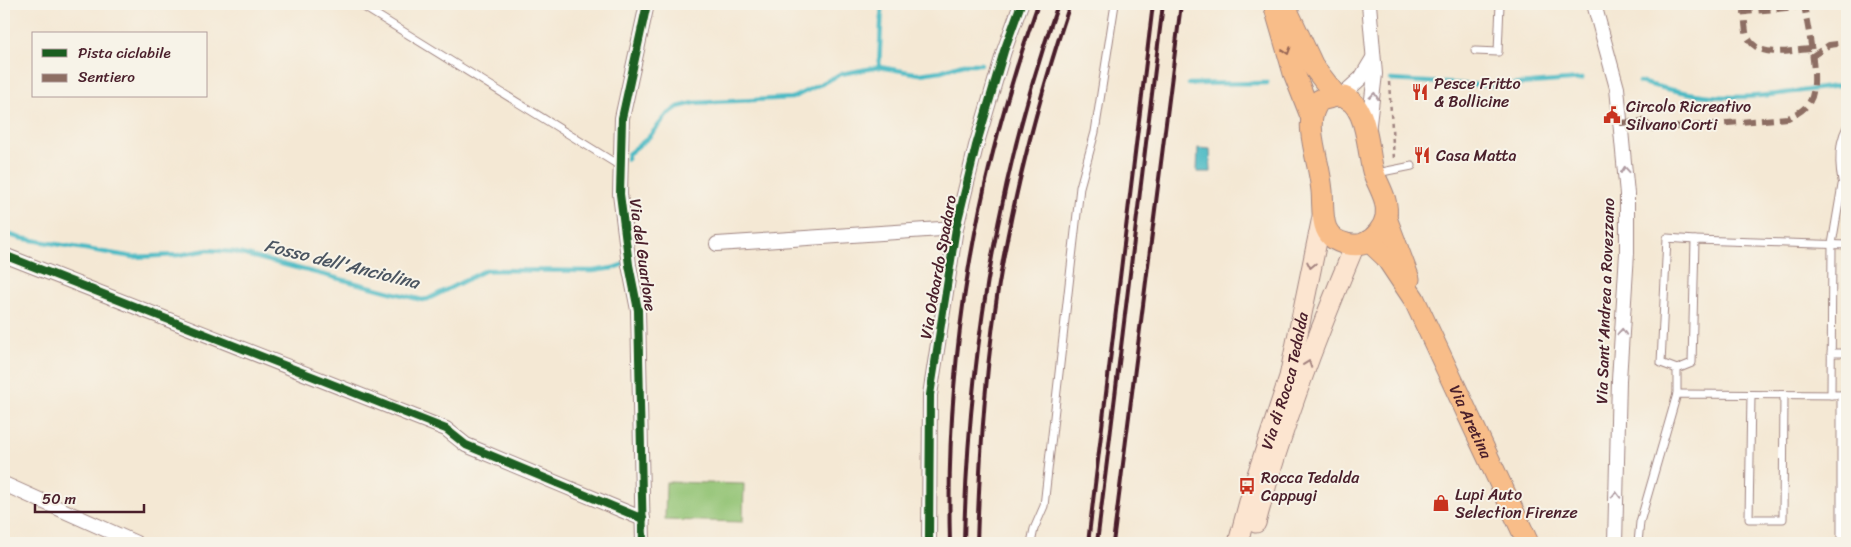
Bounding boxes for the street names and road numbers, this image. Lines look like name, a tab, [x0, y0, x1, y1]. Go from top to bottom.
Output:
street label: Via Odoardo Spadaro	[911, 193, 965, 341]
street label: Via del Guarlone	[621, 197, 665, 313]
street label: Via Sant'Andrea a Rovezzano	[1587, 198, 1623, 404]
street label: Via di Rocca Tedalda	[1252, 308, 1317, 453]
street label: Via Aretina	[1441, 379, 1502, 464]

